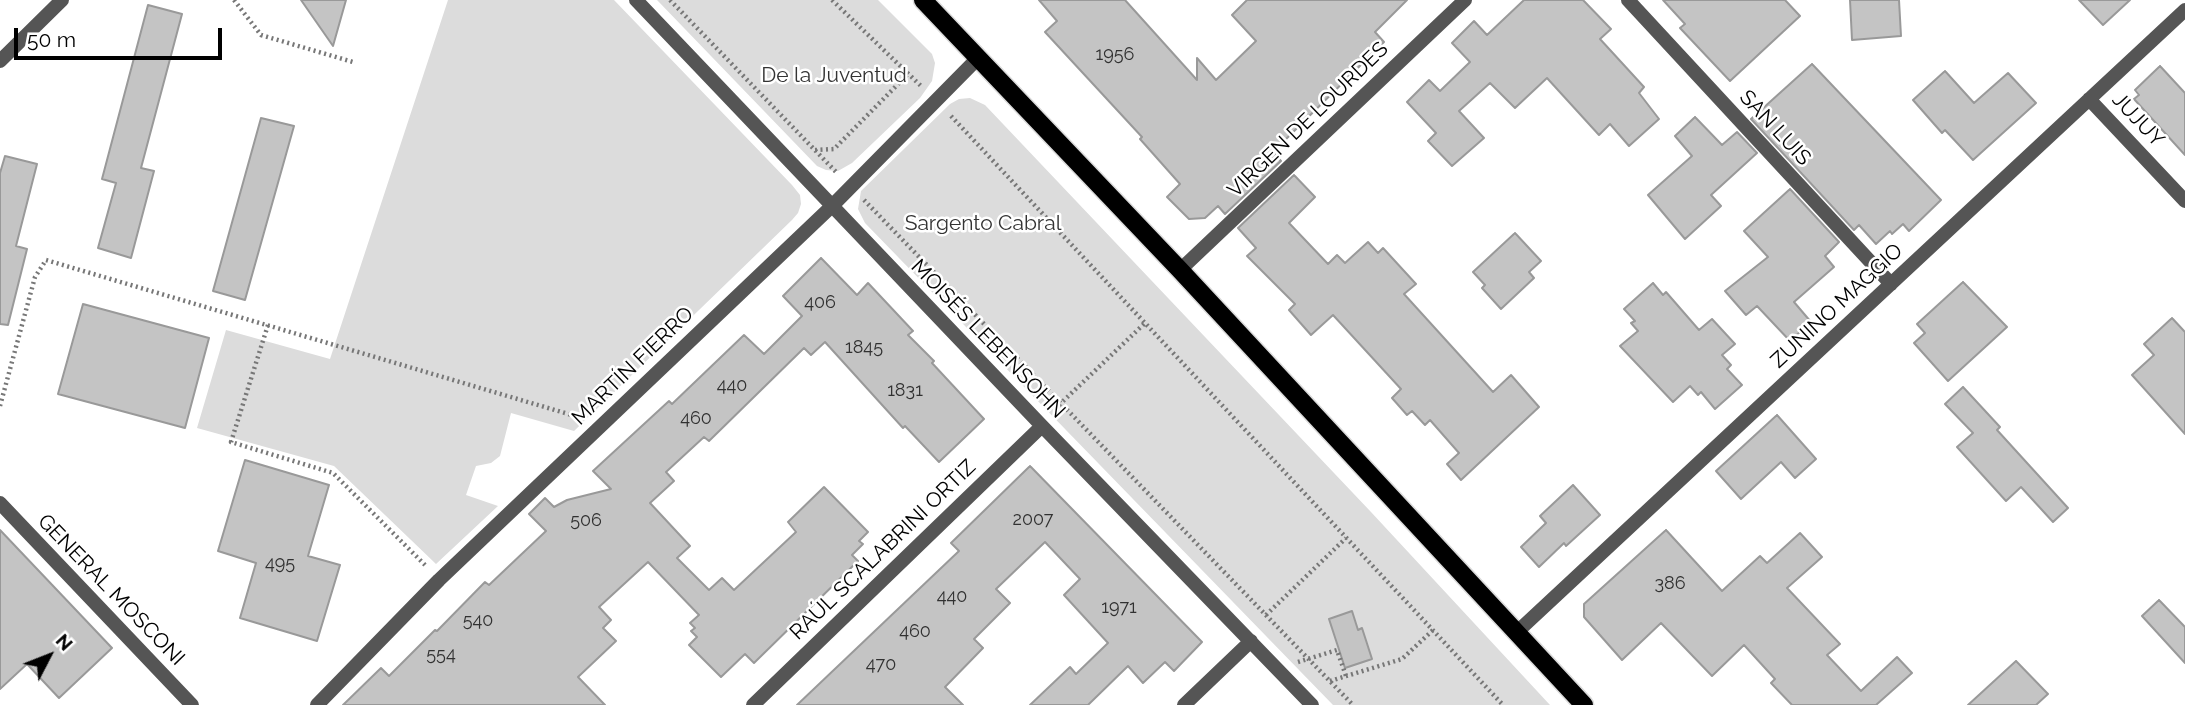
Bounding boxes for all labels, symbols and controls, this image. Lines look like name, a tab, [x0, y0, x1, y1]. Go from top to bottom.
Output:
scale bar	[18, 14, 226, 58]
text: 50 m	[27, 27, 76, 52]
street label: VIRGEN DE LOURDES	[1223, 37, 1393, 203]
house number: 1956	[1096, 44, 1134, 66]
park label: De la Juventud	[761, 63, 907, 89]
street label: SAN LUIS	[1734, 85, 1816, 171]
street label: JUJUY	[2107, 88, 2169, 152]
park label: Sargento Cabral	[905, 211, 1061, 237]
street label: ZUNINO MAGGIO	[1766, 238, 1908, 374]
street label: MOISÉS LEBENSOHN	[906, 254, 1070, 424]
house number: 406	[804, 292, 836, 314]
street label: MARTÍN FIERRO	[567, 302, 699, 430]
house number: 1845	[845, 337, 883, 359]
house number: 440	[717, 375, 747, 397]
house number: 1831	[887, 380, 923, 402]
house number: 460	[680, 408, 712, 430]
street label: RAÚL SCALABRINI ORTIZ	[785, 455, 981, 645]
street label: GENERAL MOSCONI	[32, 509, 190, 671]
house number: 2007	[1013, 509, 1053, 531]
house number: 506	[570, 510, 602, 532]
house number: 495	[265, 553, 295, 575]
house number: 386	[1654, 573, 1686, 595]
house number: 440	[937, 586, 967, 608]
house number: 1971	[1101, 597, 1137, 619]
house number: 540	[463, 610, 493, 632]
north arrow	[14, 621, 84, 691]
house number: 460	[899, 621, 931, 643]
house number: 554	[426, 644, 456, 666]
house number: 470	[866, 654, 896, 676]

